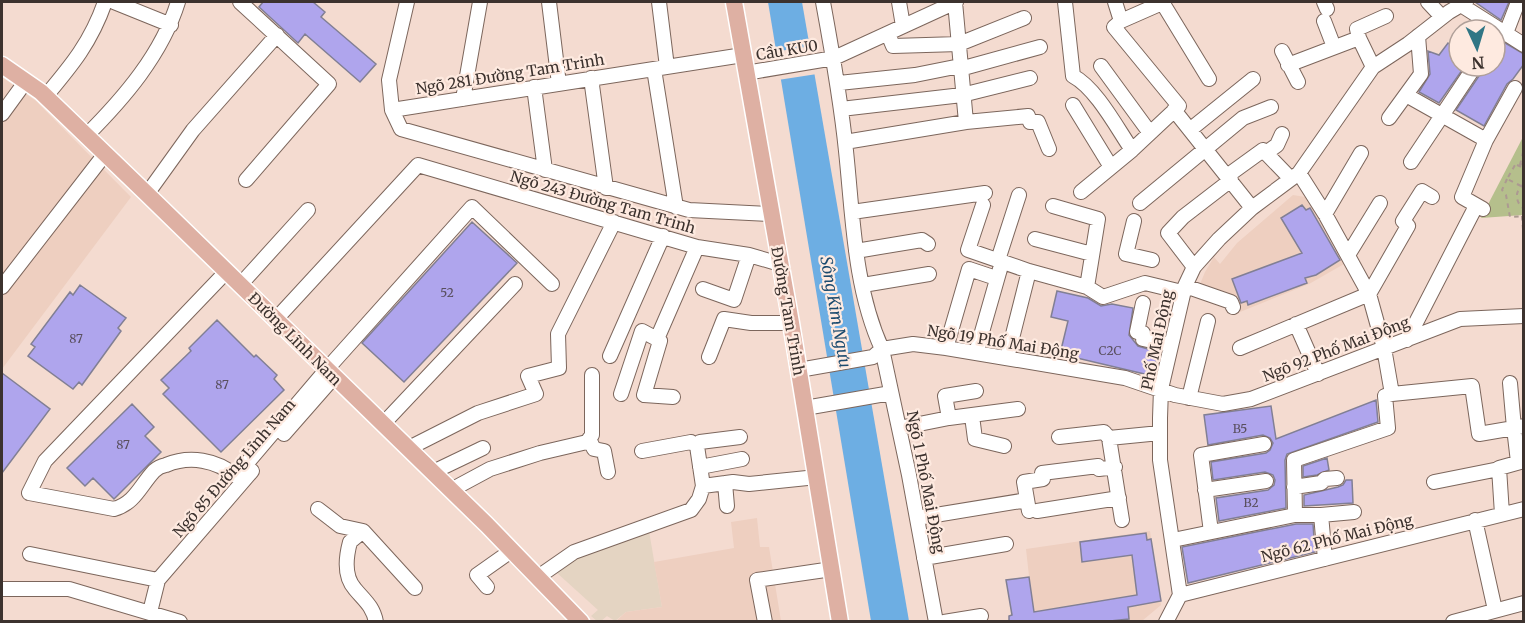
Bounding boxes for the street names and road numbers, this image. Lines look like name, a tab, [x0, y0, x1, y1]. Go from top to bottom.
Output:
street label: Cầu KU0	[755, 35, 819, 64]
street label: Ngõ 281 Đường Tam Trinh	[414, 50, 606, 98]
street label: Ngõ 243 Đường Tam Trinh	[508, 166, 698, 238]
street label: Đường Tam Trinh	[767, 245, 809, 377]
street label: Đường Lĩnh Nam	[244, 288, 346, 390]
street label: Phố Mai Động	[1136, 288, 1177, 392]
street label: Ngõ 92 Phố Mai Động	[1260, 311, 1412, 386]
street label: Ngõ 19 Phố Mai Động	[926, 320, 1080, 363]
street label: Ngõ 85 Đường Lĩnh Nam	[169, 395, 299, 541]
street label: Ngõ 1 Phố Mai Động	[903, 409, 950, 555]
street label: Ngõ 62 Phố Mai Động	[1259, 509, 1415, 566]

